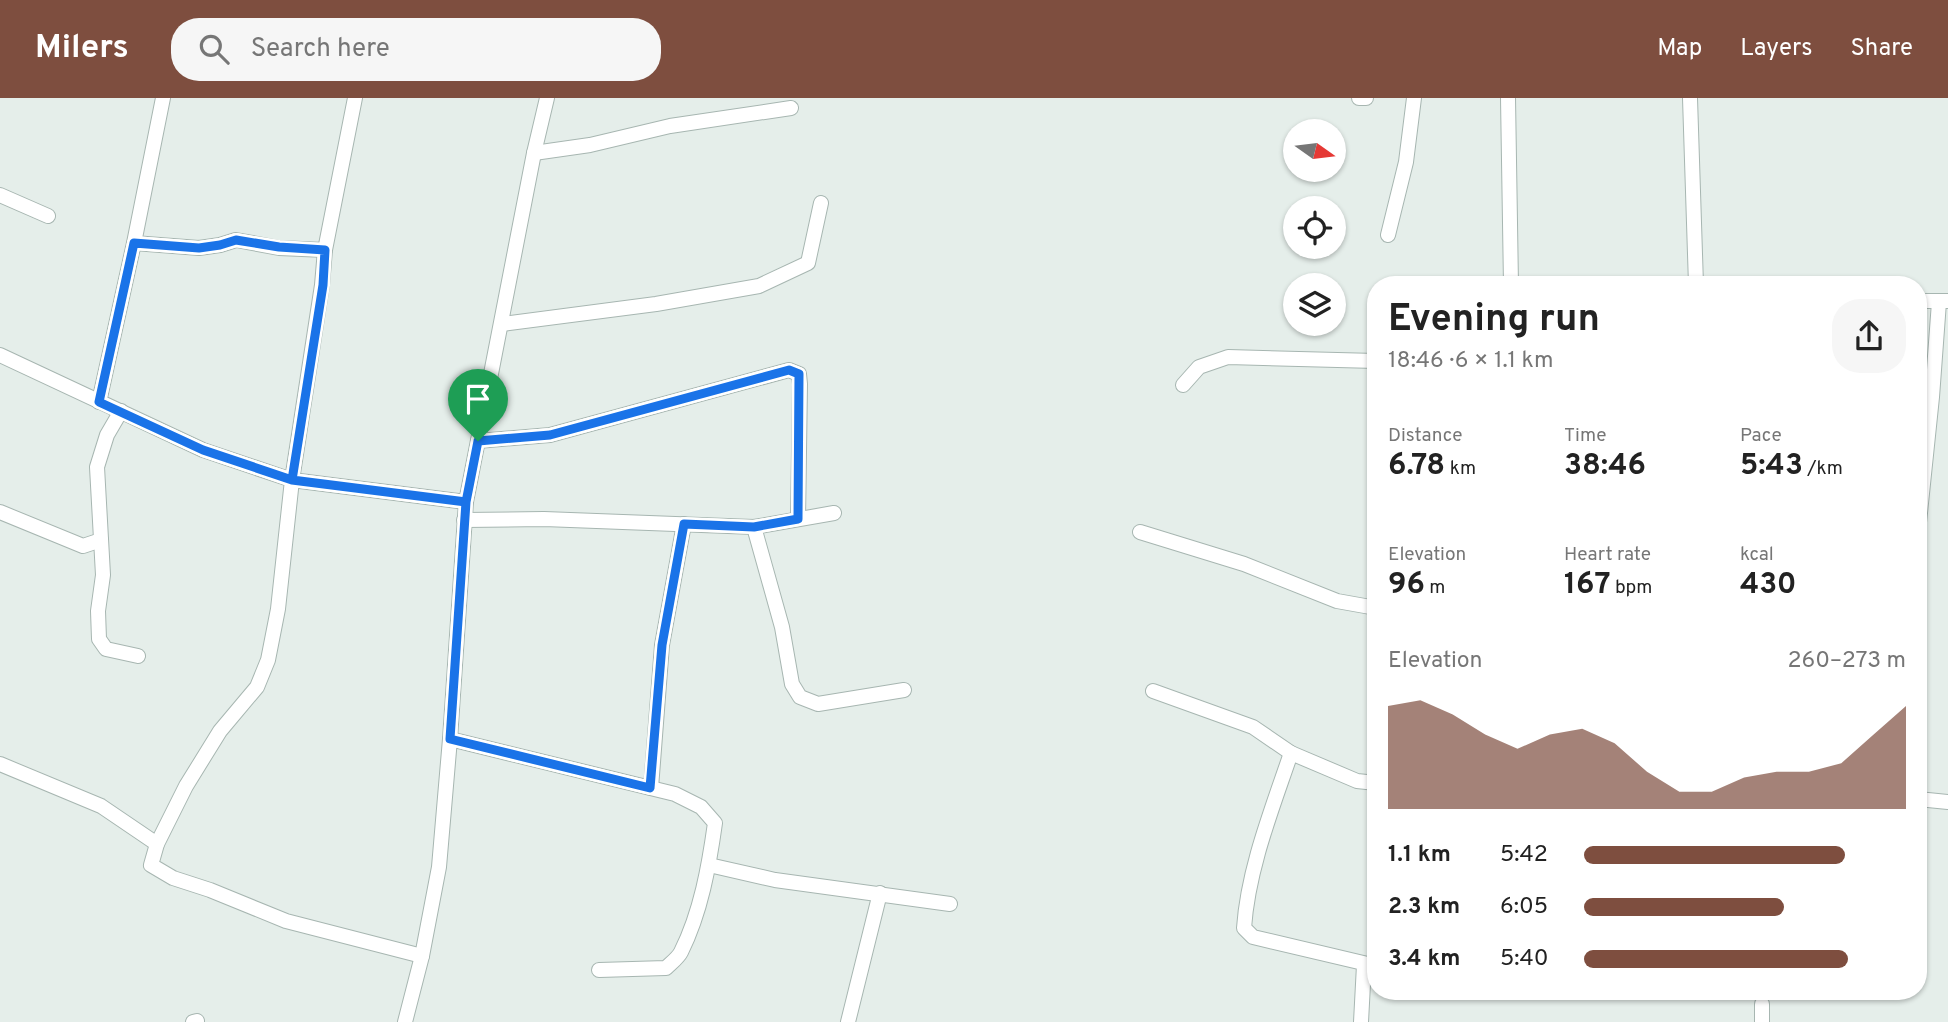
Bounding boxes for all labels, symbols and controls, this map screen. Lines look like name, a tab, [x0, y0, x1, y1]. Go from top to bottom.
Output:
search box	[171, 18, 661, 81]
text: Milers	[35, 28, 129, 70]
icon: search	[195, 30, 233, 68]
text: Search here	[251, 33, 390, 66]
text: Map	[1657, 34, 1702, 64]
text: Layers	[1740, 34, 1812, 64]
text: Share	[1850, 34, 1913, 64]
north arrow	[1283, 119, 1346, 182]
map controls	[1283, 119, 1346, 336]
button: locate	[1283, 196, 1346, 259]
button: layers	[1283, 273, 1346, 336]
text: Evening run	[1388, 296, 1600, 345]
button: share	[1832, 299, 1906, 373]
text: 18:46 · 6 × 1.1 km	[1388, 347, 1553, 376]
pin	[448, 369, 508, 441]
icon: arrive	[459, 380, 497, 418]
text: Distance	[1388, 424, 1463, 448]
text: Time	[1564, 424, 1607, 448]
text: Pace	[1740, 424, 1782, 448]
text: 6.78	[1388, 448, 1445, 485]
text: 38:46	[1564, 448, 1646, 485]
text: 5:43	[1740, 448, 1803, 485]
text: km	[1445, 457, 1476, 481]
text: /km	[1803, 457, 1843, 481]
text: Elevation	[1388, 543, 1466, 567]
text: Heart rate	[1564, 543, 1651, 567]
text: kcal	[1740, 543, 1774, 567]
text: 96	[1388, 567, 1425, 604]
text: 167	[1564, 567, 1611, 604]
text: 430	[1740, 567, 1797, 604]
text: m	[1425, 576, 1445, 600]
text: bpm	[1611, 576, 1652, 600]
text: Elevation	[1388, 647, 1483, 676]
text: 260–273 m	[1787, 647, 1906, 676]
text: 1.1 km	[1388, 841, 1451, 870]
text: 5:42	[1500, 841, 1548, 870]
text: 2.3 km	[1388, 893, 1460, 922]
text: 6:05	[1500, 893, 1548, 922]
text: 3.4 km	[1388, 945, 1460, 974]
text: 5:40	[1500, 945, 1549, 974]

